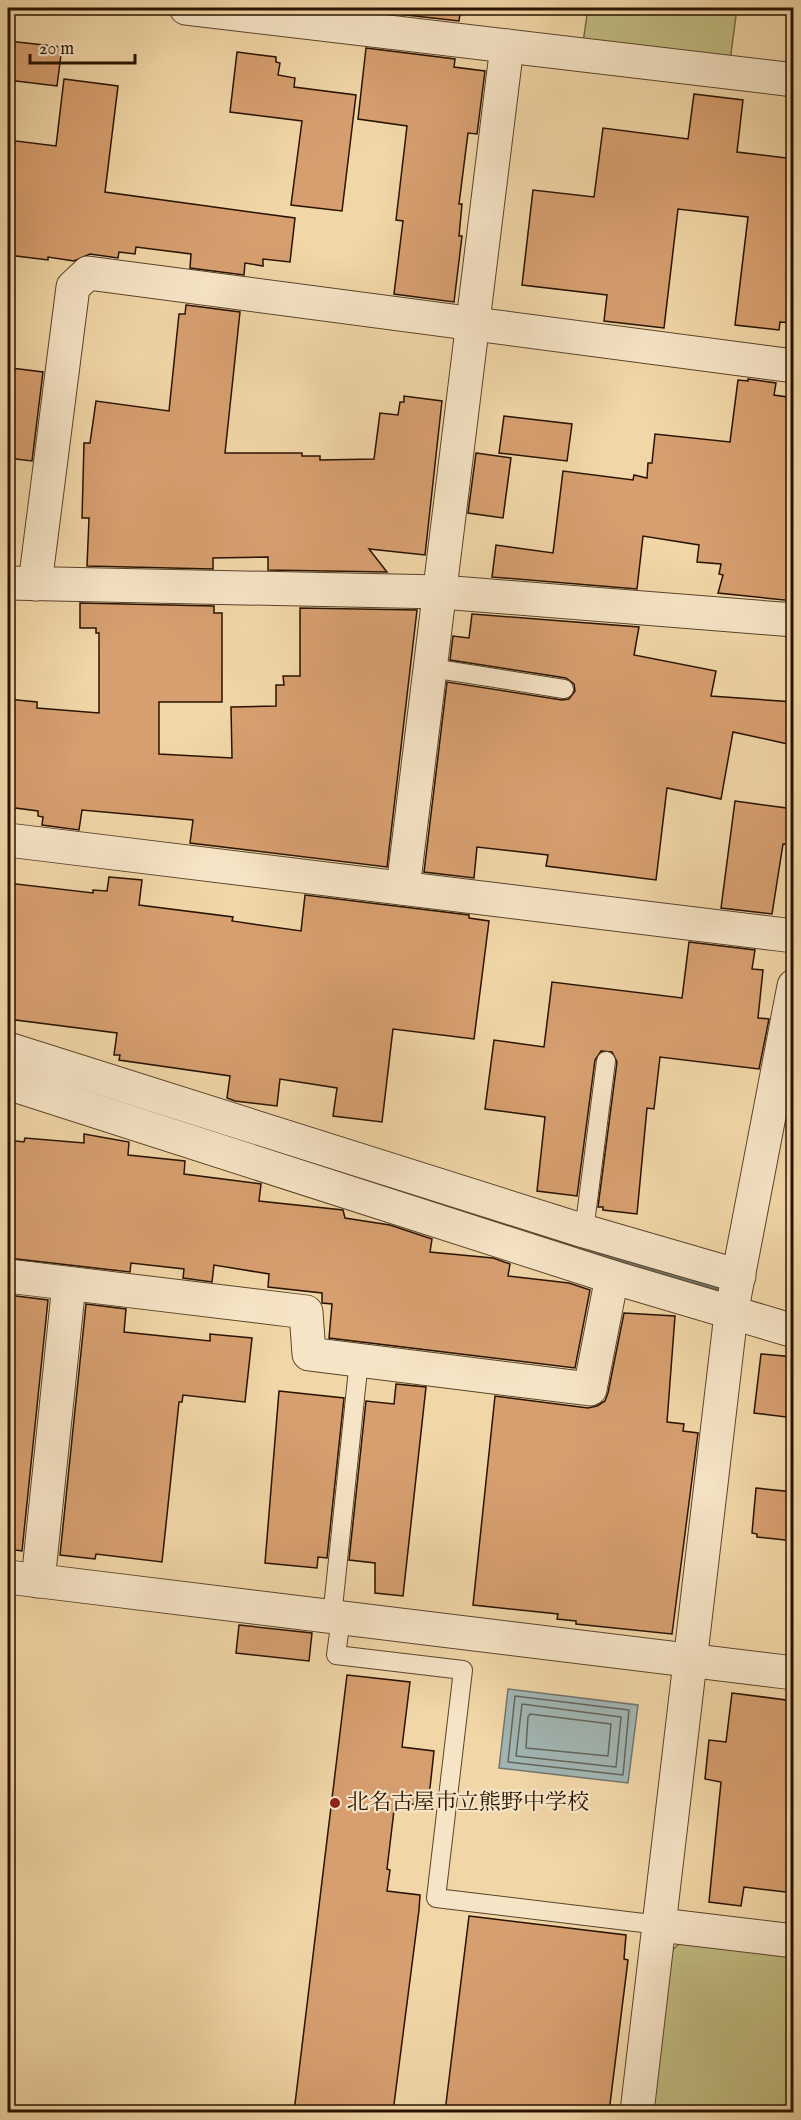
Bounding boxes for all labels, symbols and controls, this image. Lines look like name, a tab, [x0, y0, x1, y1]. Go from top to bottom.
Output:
scale bar	[30, 27, 135, 65]
text: 20 m	[39, 38, 74, 61]
place label: 北名古屋市立熊野中学校	[347, 1789, 589, 1817]
marker: 北名古屋市立熊野中学校	[328, 1796, 342, 1810]

